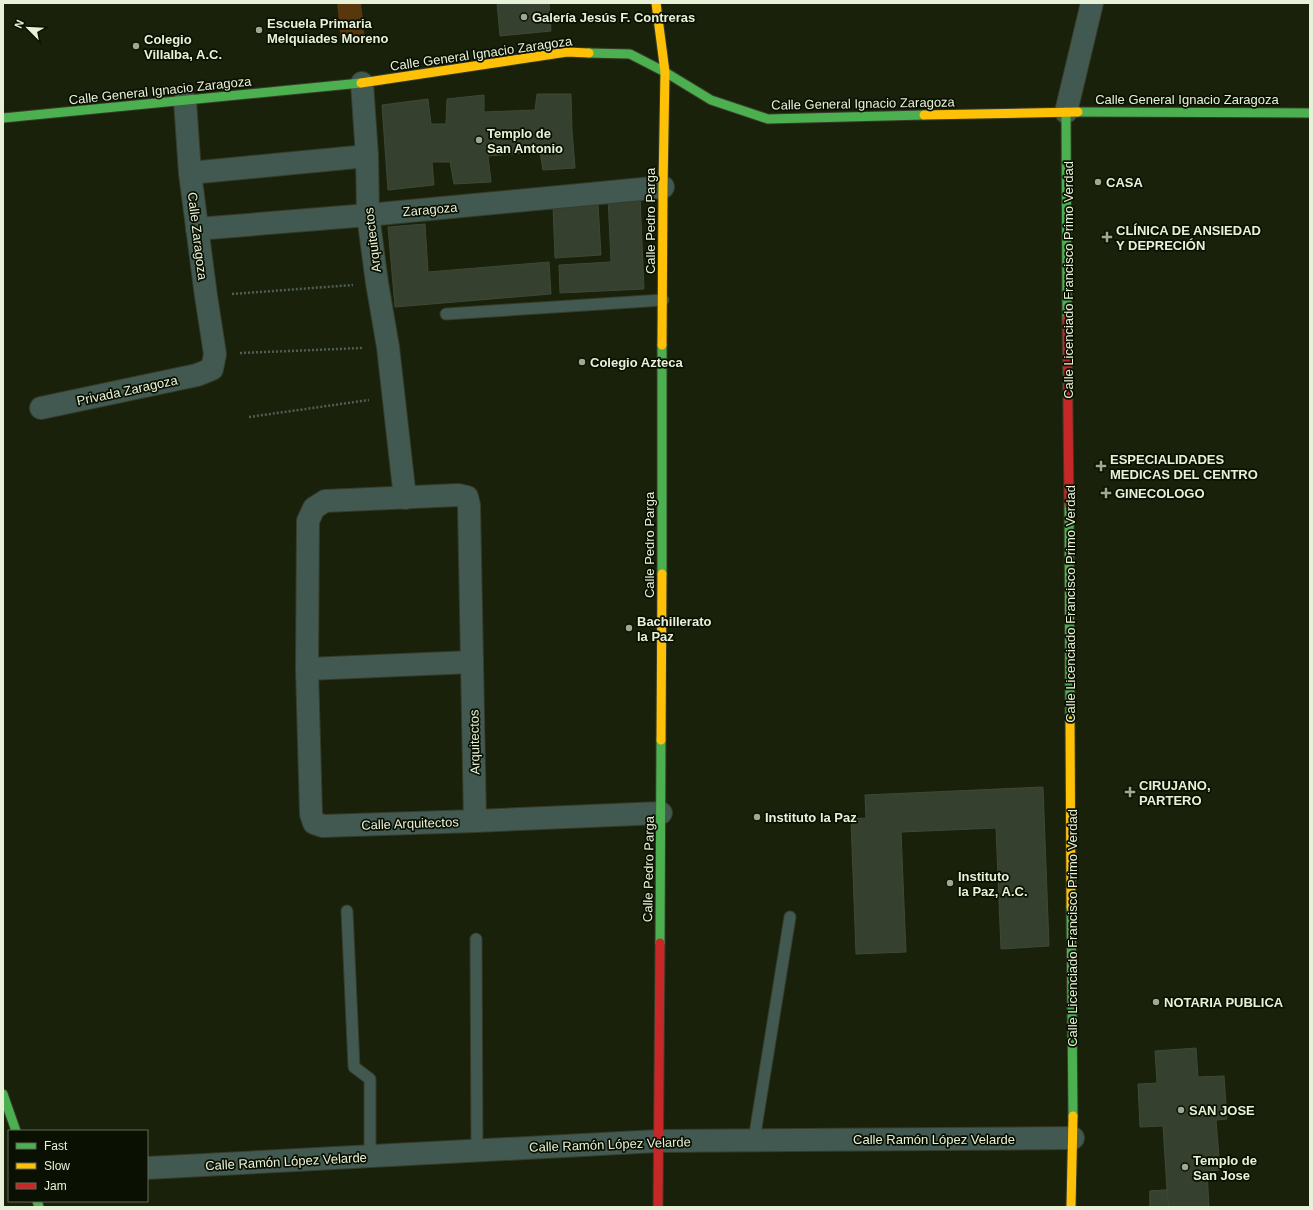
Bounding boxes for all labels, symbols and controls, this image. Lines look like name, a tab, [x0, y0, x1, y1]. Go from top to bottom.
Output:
north arrow	[8, 8, 48, 48]
place label: Galería Jesús F. Contreras	[532, 10, 695, 25]
marker: Galería Jesús F. Contreras	[519, 12, 529, 22]
place label: Escuela Primaria Melquiades Moreno	[267, 16, 388, 46]
text: N	[12, 18, 26, 30]
marker: Escuela Primaria Melquiades Moreno	[254, 25, 264, 35]
place label: Colegio Villalba, A.C.	[144, 32, 222, 62]
street label: Calle General Ignacio Zaragoza	[389, 33, 574, 74]
marker: Colegio Villalba, A.C.	[131, 41, 141, 51]
street label: Calle General Ignacio Zaragoza	[68, 73, 253, 108]
street label: Calle General Ignacio Zaragoza	[1095, 92, 1280, 107]
street label: Calle General Ignacio Zaragoza	[771, 94, 956, 113]
place label: Templo de San Antonio	[487, 126, 563, 156]
marker: Templo de San Antonio	[474, 135, 484, 145]
street label: Calle Licenciado Francisco Primo Verdad	[1061, 161, 1076, 399]
street label: Calle Pedro Parga	[643, 167, 658, 274]
place label: CASA	[1106, 175, 1143, 190]
marker: CASA	[1093, 177, 1103, 187]
street label: Calle Zaragoza	[185, 191, 210, 281]
street label: Zaragoza	[402, 200, 459, 219]
street label: Arquitectos	[361, 206, 384, 273]
place label: CLÍNICA DE ANSIEDAD Y DEPRECIÓN	[1116, 223, 1261, 253]
marker: CLÍNICA DE ANSIEDAD Y DEPRECIÓN	[1101, 231, 1113, 243]
place label: Colegio Azteca	[590, 355, 683, 370]
marker: Colegio Azteca	[577, 357, 587, 367]
street label: Privada Zaragoza	[75, 372, 180, 408]
place label: ESPECIALIDADES MEDICAS DEL CENTRO	[1110, 452, 1258, 482]
marker: ESPECIALIDADES MEDICAS DEL CENTRO	[1095, 460, 1107, 472]
street label: Calle Licenciado Francisco Primo Verdad	[1063, 485, 1078, 723]
place label: GINECOLOGO	[1115, 486, 1205, 501]
marker: GINECOLOGO	[1100, 487, 1112, 499]
street label: Calle Pedro Parga	[642, 491, 657, 598]
place label: Bachillerato la Paz	[637, 614, 711, 644]
marker: Bachillerato la Paz	[624, 623, 634, 633]
street label: Arquitectos	[466, 709, 483, 775]
place label: CIRUJANO, PARTERO	[1139, 778, 1211, 808]
marker: CIRUJANO, PARTERO	[1124, 786, 1136, 798]
street label: Calle Licenciado Francisco Primo Verdad	[1065, 809, 1080, 1047]
place label: Instituto la Paz	[765, 810, 857, 825]
marker: Instituto la Paz	[752, 812, 762, 822]
street label: Calle Arquitectos	[361, 814, 460, 833]
street label: Calle Pedro Parga	[640, 815, 657, 922]
place label: Instituto la Paz, A.C.	[958, 869, 1028, 899]
marker: Instituto la Paz, A.C.	[945, 878, 955, 888]
place label: NOTARIA PUBLICA	[1164, 995, 1284, 1010]
marker: NOTARIA PUBLICA	[1151, 997, 1161, 1007]
place label: SAN JOSE	[1189, 1103, 1255, 1118]
marker: SAN JOSE	[1176, 1105, 1186, 1115]
legend	[8, 1130, 148, 1202]
street label: Calle Ramón López Velarde	[853, 1132, 1015, 1147]
street label: Calle Ramón López Velarde	[529, 1134, 691, 1155]
text: Fast	[44, 1139, 68, 1153]
street label: Calle Ramón López Velarde	[205, 1150, 367, 1173]
place label: Templo de San Jose	[1193, 1153, 1257, 1183]
text: Slow	[44, 1159, 70, 1173]
marker: Templo de San Jose	[1180, 1162, 1190, 1172]
text: Jam	[44, 1179, 67, 1193]

